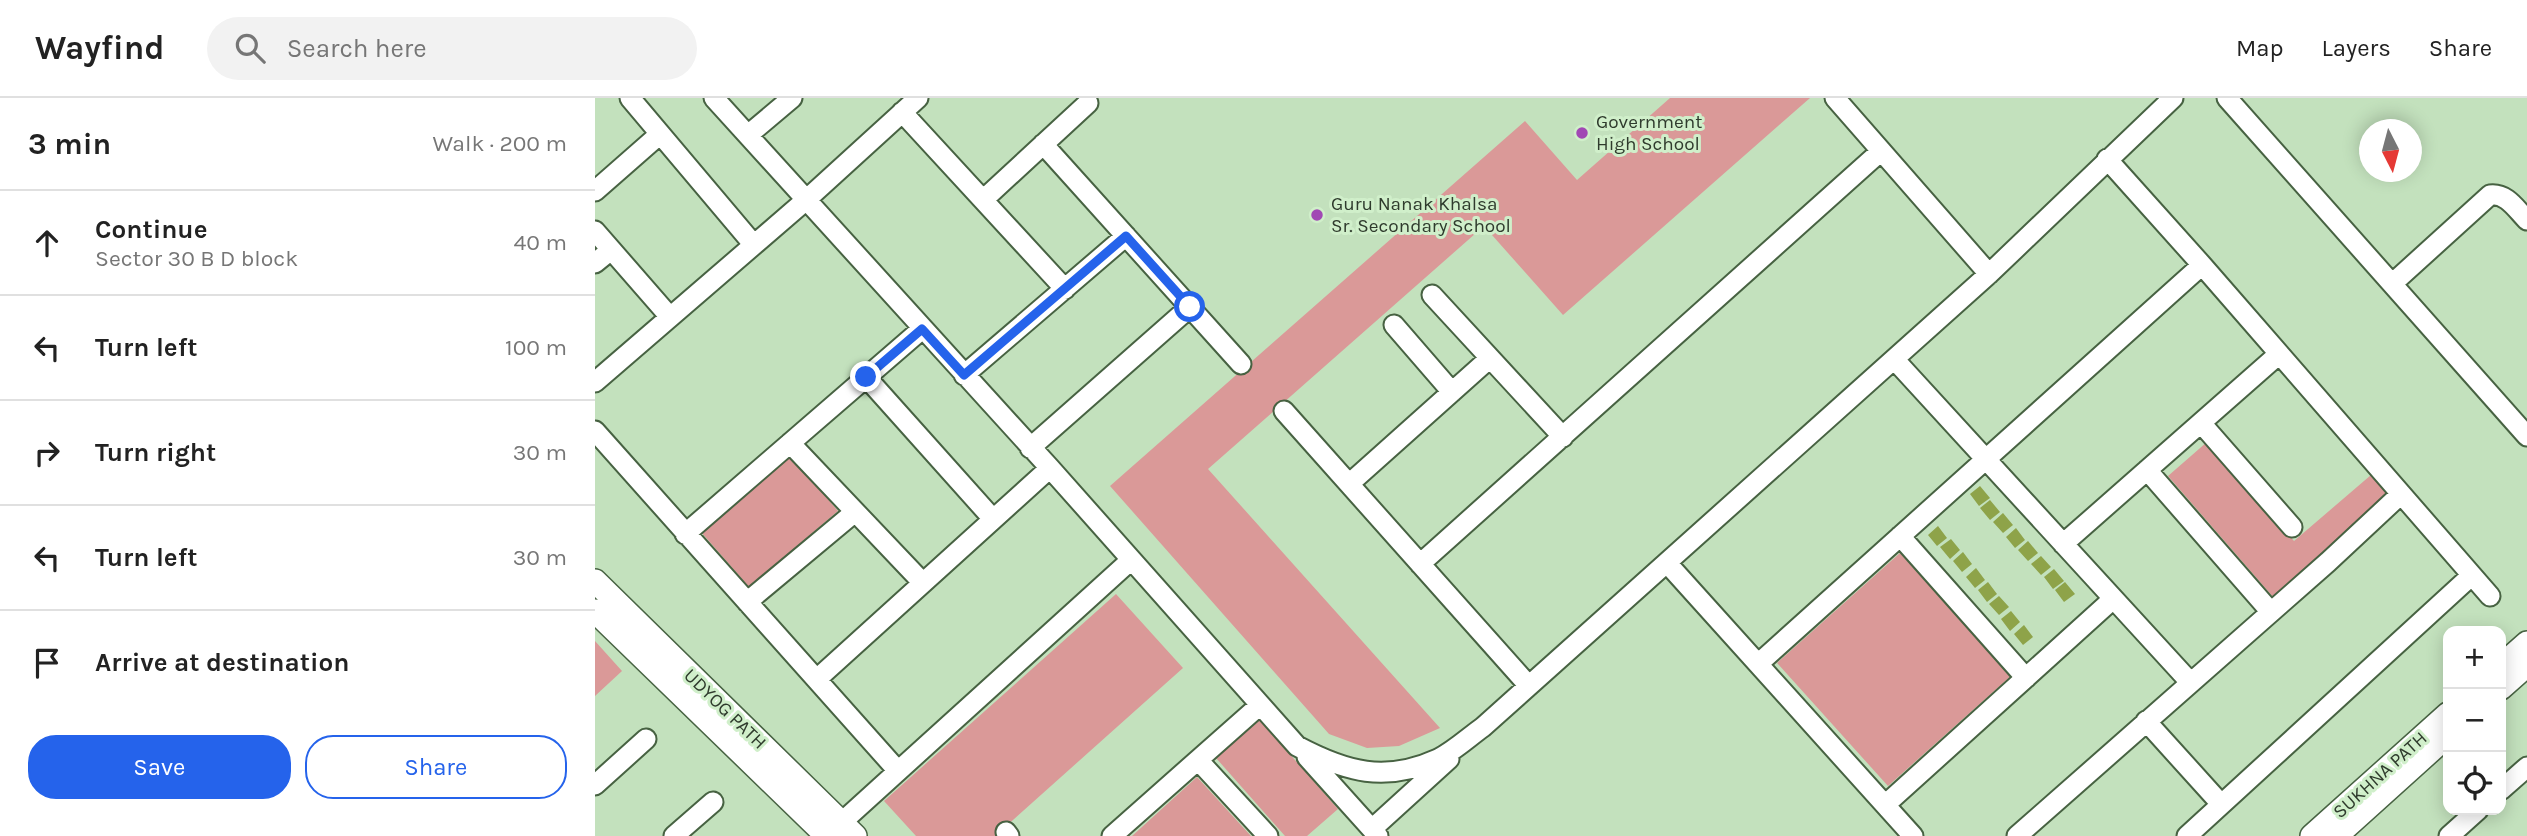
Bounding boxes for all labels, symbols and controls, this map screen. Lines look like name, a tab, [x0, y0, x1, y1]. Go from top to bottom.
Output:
search box	[207, 17, 697, 80]
text: Wayfind	[35, 29, 165, 67]
icon: search	[231, 29, 269, 67]
text: Search here	[287, 33, 426, 64]
text: Map	[2236, 34, 2284, 62]
text: Layers	[2322, 34, 2391, 62]
text: Share	[2429, 34, 2492, 62]
place label: Government High School	[1596, 111, 1702, 155]
north arrow	[2359, 119, 2422, 182]
marker: Government High School	[1574, 125, 1590, 141]
text: 3 min	[28, 126, 111, 162]
text: Walk · 200 m	[432, 130, 567, 157]
place label: Guru Nanak Khalsa Sr. Secondary School	[1331, 193, 1511, 237]
marker: Guru Nanak Khalsa Sr. Secondary School	[1309, 207, 1325, 223]
text: Continue	[95, 214, 207, 245]
icon: ahead	[28, 224, 66, 262]
text: 40 m	[514, 229, 567, 256]
text: Sector 30 B D block	[95, 245, 298, 272]
route start	[1174, 291, 1205, 322]
icon: left	[28, 329, 66, 367]
text: Turn left	[95, 332, 197, 363]
text: 100 m	[505, 334, 567, 361]
route end	[850, 361, 881, 392]
icon: right	[28, 434, 66, 472]
text: Turn right	[95, 437, 216, 468]
text: 30 m	[513, 439, 567, 466]
icon: left	[28, 539, 66, 577]
text: Turn left	[95, 542, 197, 573]
text: 30 m	[513, 544, 567, 571]
map controls	[2443, 626, 2506, 815]
button: +	[2443, 626, 2506, 689]
icon: arrive	[28, 644, 66, 682]
text: Arrive at destination	[95, 647, 349, 678]
street label: UDYOG PATH	[679, 664, 771, 754]
button: −	[2443, 689, 2506, 752]
street label: SUKHNA PATH	[2329, 727, 2431, 823]
button: Save	[28, 735, 291, 799]
button: Share	[305, 735, 567, 799]
button: locate	[2443, 752, 2506, 815]

